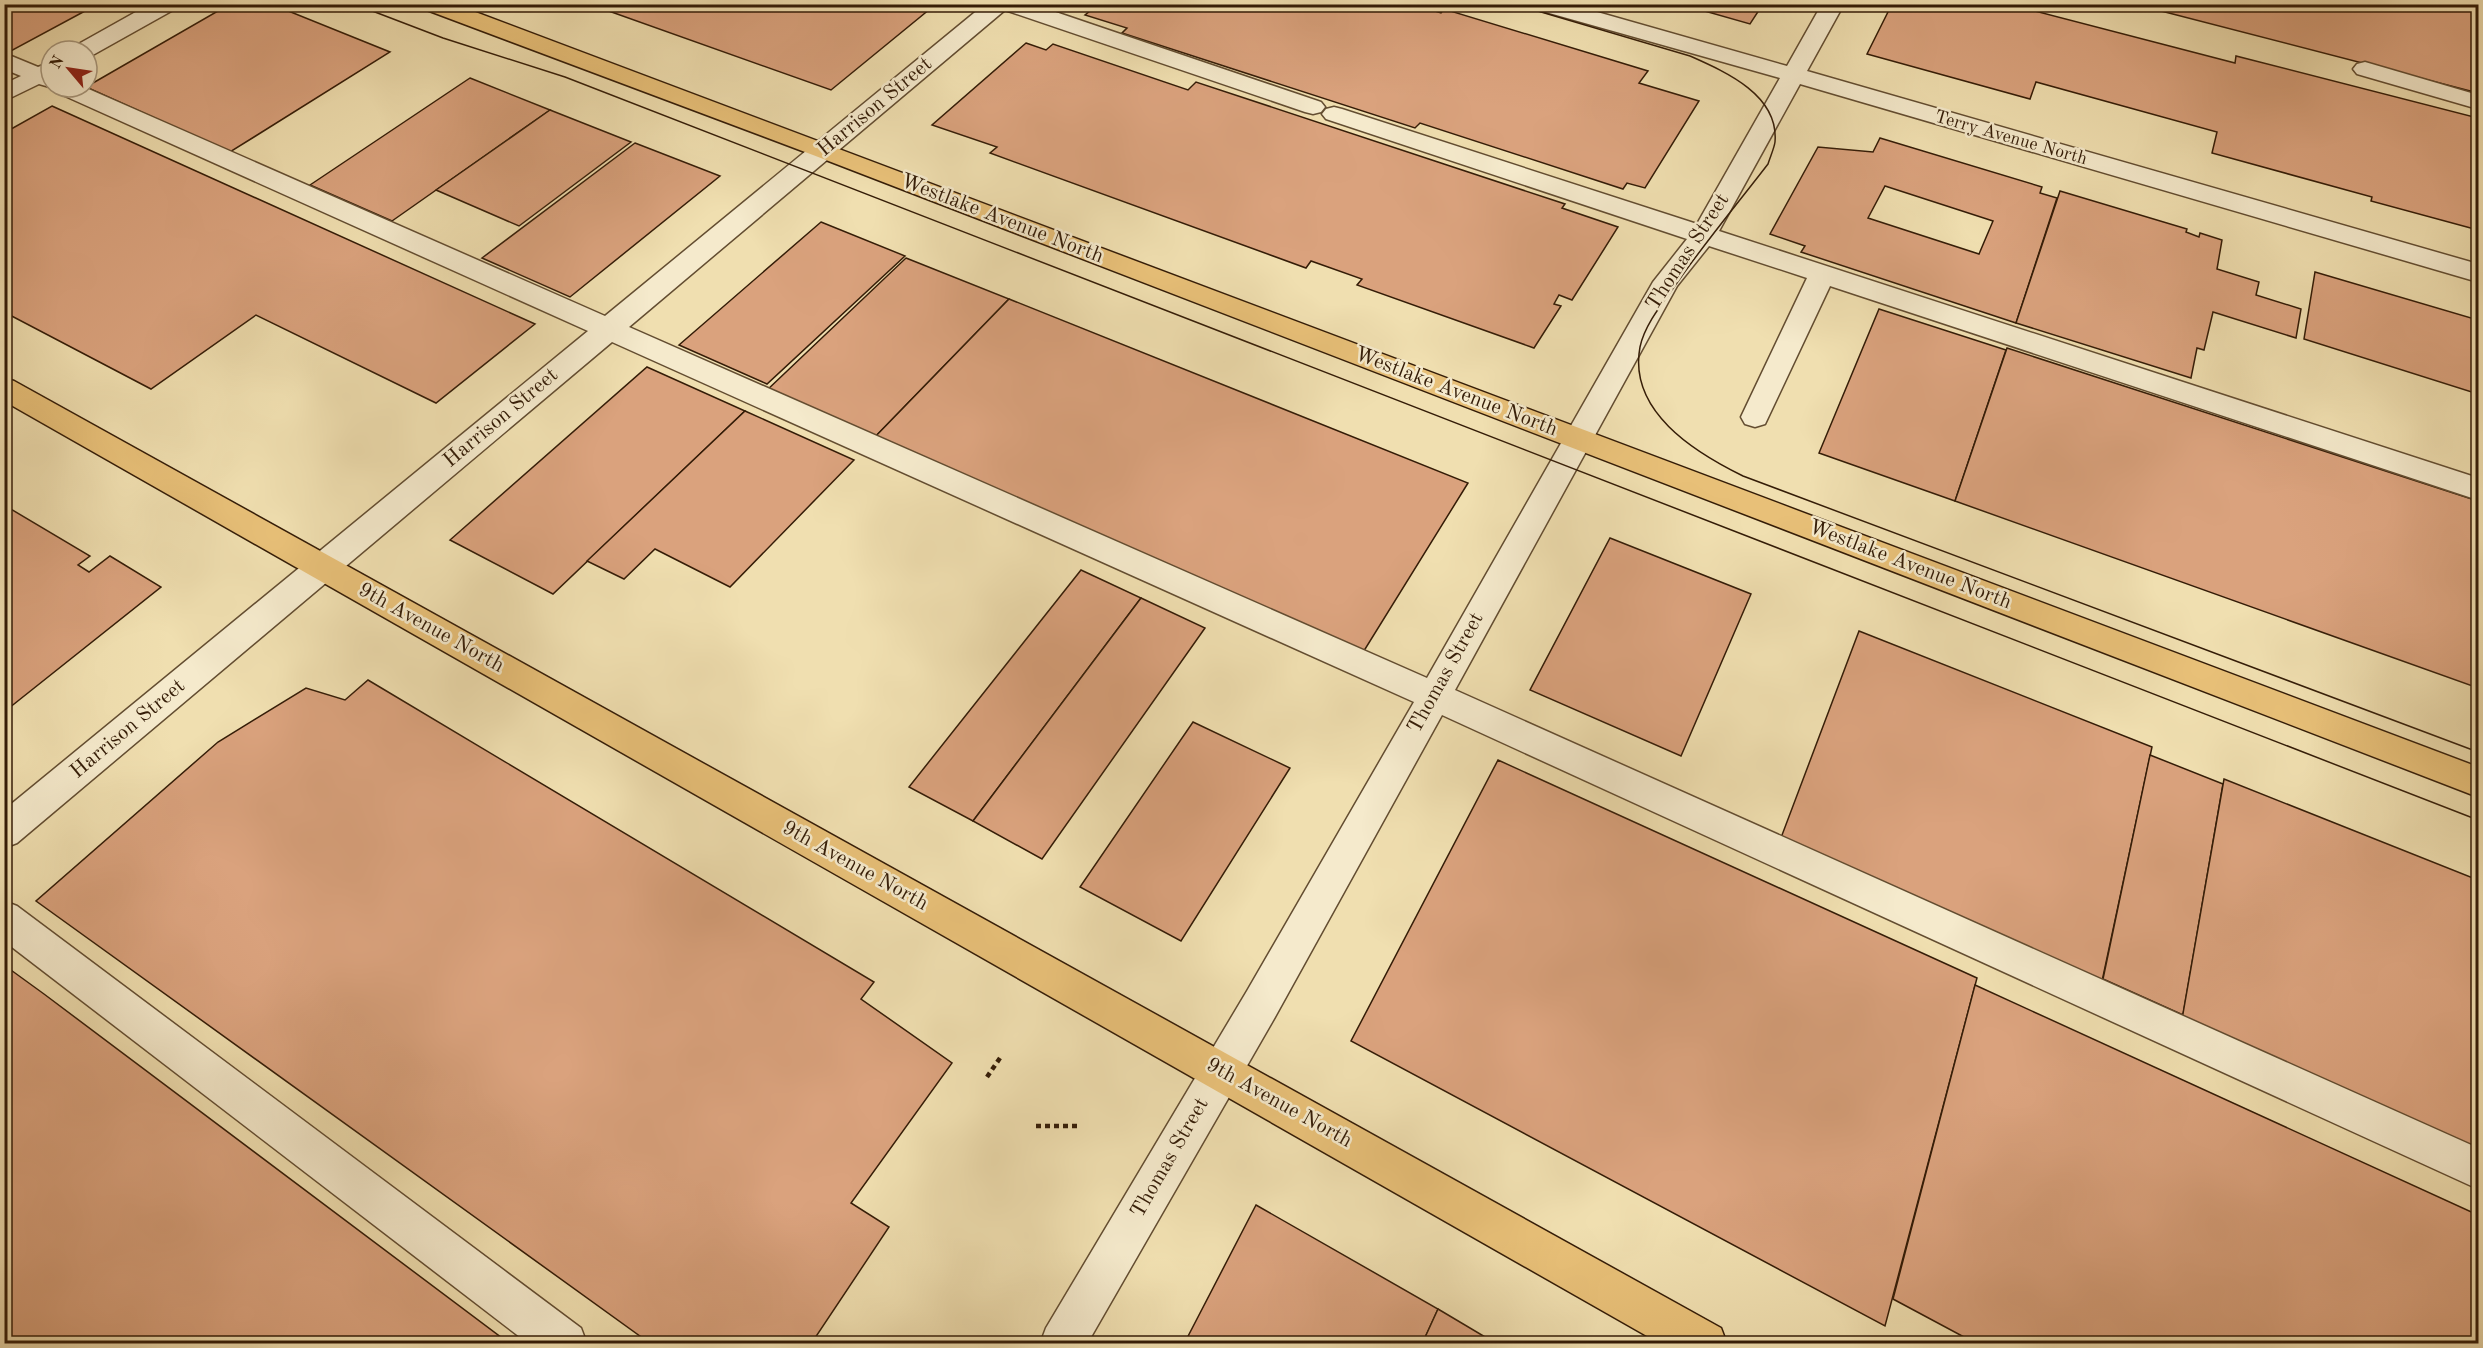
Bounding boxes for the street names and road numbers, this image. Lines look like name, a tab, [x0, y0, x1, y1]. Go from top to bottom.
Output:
street label: Harrison Street	[814, 53, 936, 161]
street label: Terry Avenue North	[1933, 108, 2089, 168]
street label: Westlake Avenue North	[898, 171, 1106, 267]
street label: Thomas Street	[1643, 190, 1733, 314]
street label: Westlake Avenue North	[1352, 344, 1560, 440]
street label: Harrison Street	[440, 364, 562, 472]
street label: Westlake Avenue North	[1806, 517, 2014, 613]
street label: 9th Avenue North	[354, 579, 508, 677]
street label: Thomas Street	[1404, 609, 1488, 737]
street label: Harrison Street	[67, 675, 189, 783]
street label: 9th Avenue North	[778, 817, 932, 915]
street label: 9th Avenue North	[1202, 1054, 1356, 1152]
street label: Thomas Street	[1127, 1094, 1213, 1222]

